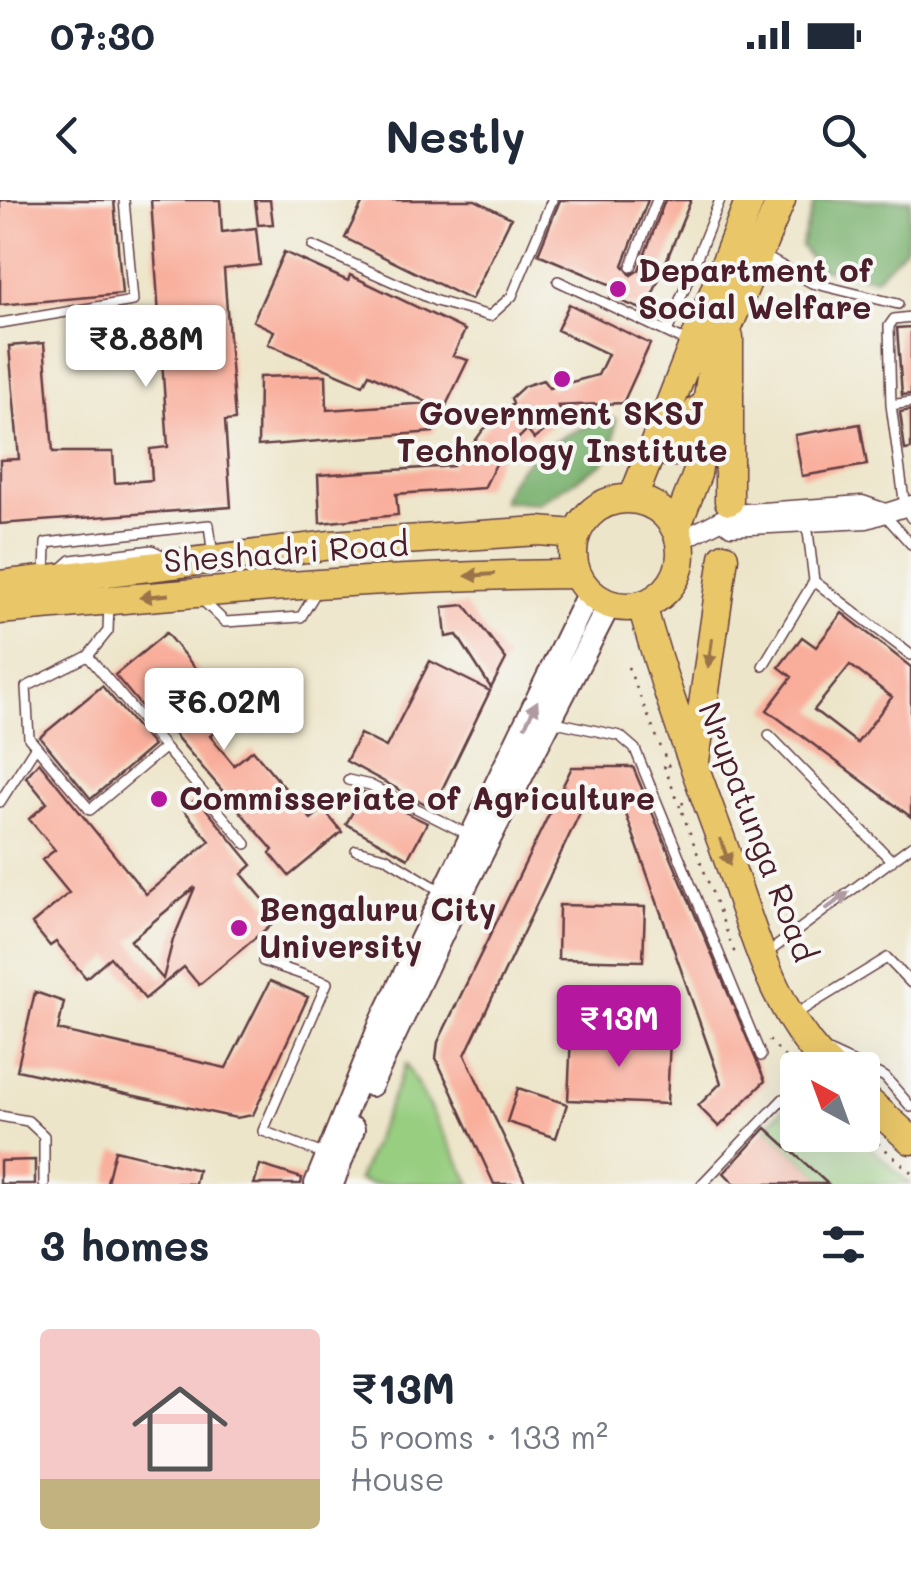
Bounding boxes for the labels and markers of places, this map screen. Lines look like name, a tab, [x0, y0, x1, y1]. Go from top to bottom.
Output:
place label: Department of Social Welfare	[638, 248, 874, 327]
marker: Department of Social Welfare	[607, 278, 629, 300]
pin: ₹8.88M	[65, 305, 227, 390]
marker: Government SKSJ Technology Institute	[551, 368, 573, 390]
place label: Government SKSJ Technology Institute	[396, 391, 728, 471]
pin: ₹6.02M	[143, 668, 305, 753]
place label: Commisseriate of Agriculture	[179, 776, 655, 818]
marker: Commisseriate of Agriculture	[148, 788, 170, 810]
place label: Bengaluru City University	[259, 887, 496, 967]
marker: Bengaluru City University	[228, 917, 250, 939]
pin: ₹13M	[560, 985, 678, 1070]

